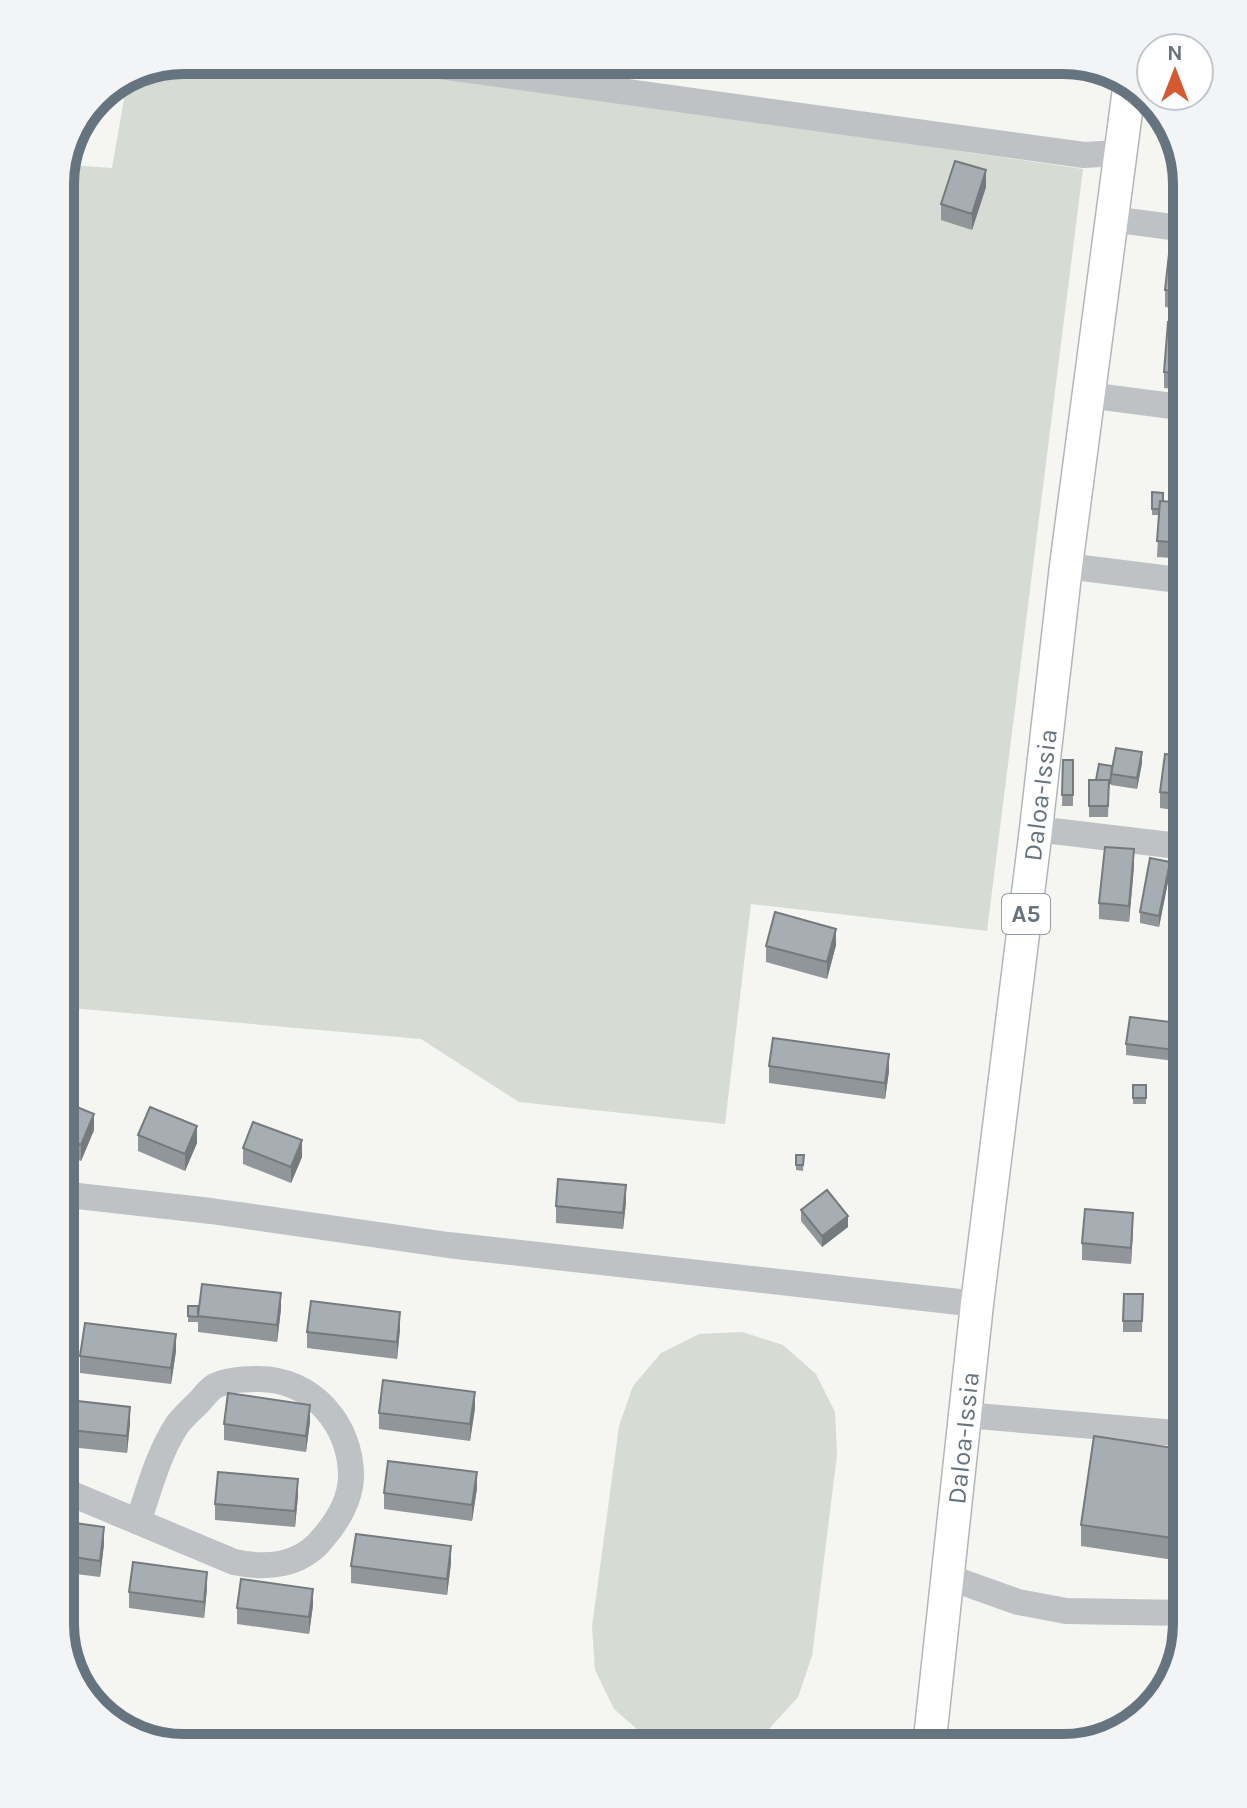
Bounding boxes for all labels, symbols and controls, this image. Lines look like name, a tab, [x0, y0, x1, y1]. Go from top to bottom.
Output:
north arrow	[1135, 32, 1215, 112]
text: N	[1167, 40, 1183, 66]
street label: Daloa-Issia	[1017, 727, 1064, 863]
road number: A5	[1002, 894, 1050, 934]
street label: Daloa-Issia	[941, 1370, 986, 1506]

